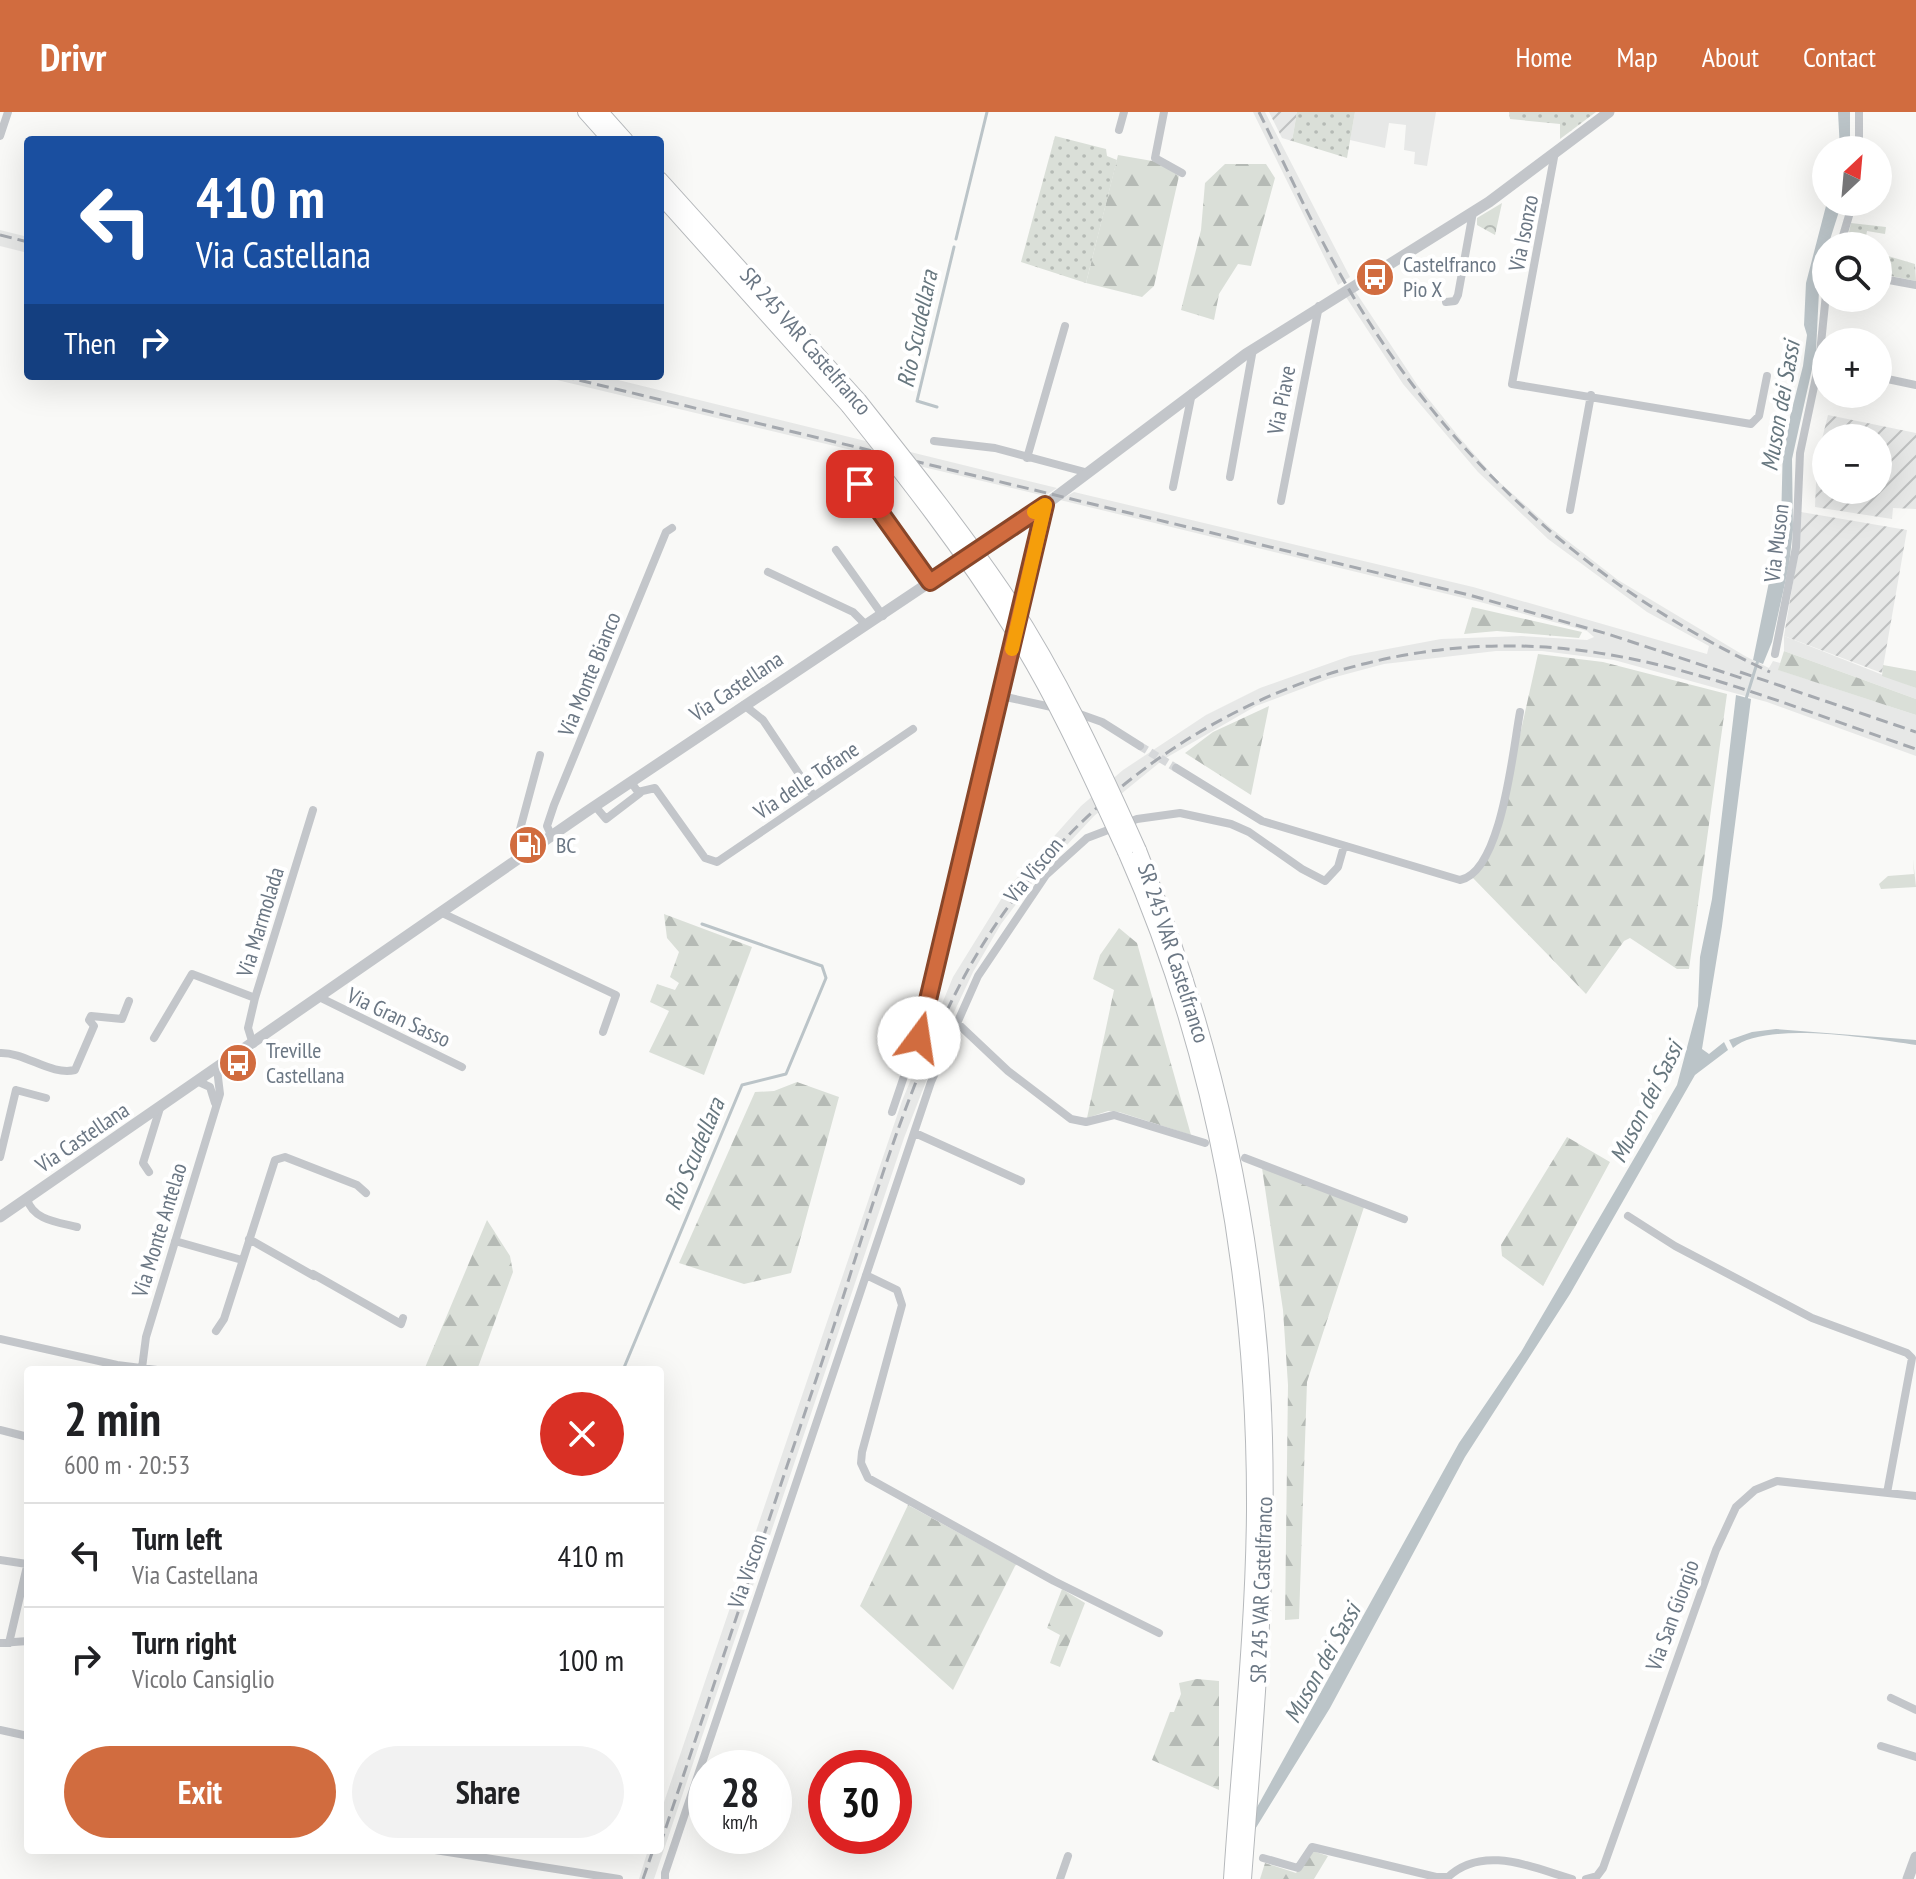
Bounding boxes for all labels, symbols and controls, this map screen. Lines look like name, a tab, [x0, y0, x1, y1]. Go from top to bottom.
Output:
text: Drivr	[40, 32, 106, 81]
text: Home	[1516, 38, 1572, 75]
text: Map	[1616, 38, 1658, 75]
text: About	[1702, 38, 1759, 75]
text: Contact	[1803, 38, 1876, 75]
north arrow	[1812, 136, 1892, 216]
map controls	[1812, 136, 1892, 504]
text: 410 m	[196, 161, 325, 233]
icon: left	[64, 168, 168, 272]
street label: Via Isonzo	[1502, 192, 1544, 275]
text: Via Castellana	[196, 231, 371, 278]
button: search	[1812, 232, 1892, 312]
place label: Castelfranco Pio X	[1403, 250, 1496, 303]
bus stop icon: Castelfranco Pio X	[1354, 256, 1396, 298]
street label: SR 245 VAR Castelfranco	[734, 261, 878, 421]
water label: Rio Scudellara	[890, 266, 945, 390]
icon: right	[132, 320, 176, 364]
text: Then	[64, 323, 116, 362]
button: +	[1812, 328, 1892, 408]
water label: Muson dei Sassi	[1753, 336, 1807, 474]
street label: Via Piave	[1260, 363, 1301, 438]
button: −	[1812, 424, 1892, 504]
pin	[826, 450, 894, 518]
icon: arrive	[838, 462, 882, 506]
street label: Via Muson	[1757, 502, 1795, 585]
street label: Via Monte Bianco	[551, 608, 627, 741]
street label: Via Castellana	[683, 644, 788, 728]
street label: Via delle Tofane	[747, 735, 864, 826]
fuel station icon: BC	[507, 824, 549, 866]
place label: BC	[556, 831, 576, 859]
street label: Via Viscon	[997, 832, 1068, 909]
street label: SR 245 VAR Castelfranco	[1132, 860, 1216, 1046]
street label: Via Marmolada	[230, 864, 290, 981]
street label: Via Gran Sasso	[342, 980, 455, 1053]
position arrow	[877, 996, 961, 1080]
water label: Muson dei Sassi	[1602, 1034, 1691, 1168]
place label: Treville Castellana	[266, 1036, 345, 1089]
bus stop icon: Treville Castellana	[217, 1042, 259, 1084]
water label: Rio Scudellara	[657, 1092, 732, 1215]
street label: Via Castellana	[29, 1095, 134, 1179]
street label: Via Monte Antelao	[125, 1159, 193, 1302]
text: 2 min	[64, 1387, 161, 1449]
button: close	[540, 1392, 624, 1476]
text: 600 m · 20:53	[64, 1448, 190, 1481]
street label: SR 245 VAR Castelfranco	[1244, 1496, 1278, 1684]
text: Turn left	[132, 1519, 222, 1558]
street label: Via Viscon	[721, 1530, 773, 1613]
icon: left	[64, 1533, 108, 1577]
text: 410 m	[558, 1536, 624, 1575]
street label: Via San Giorgio	[1639, 1556, 1705, 1675]
text: Via Castellana	[132, 1558, 258, 1591]
water label: Muson dei Sassi	[1277, 1595, 1369, 1728]
text: Turn right	[132, 1623, 236, 1662]
icon: right	[64, 1637, 108, 1681]
text: 100 m	[558, 1640, 624, 1679]
text: Vicolo Cansiglio	[132, 1662, 275, 1695]
button: Exit	[64, 1746, 336, 1838]
button: Share	[352, 1746, 624, 1838]
speed limit sign: 30	[808, 1750, 912, 1854]
text: 28	[721, 1766, 759, 1818]
text: km/h	[722, 1809, 758, 1835]

